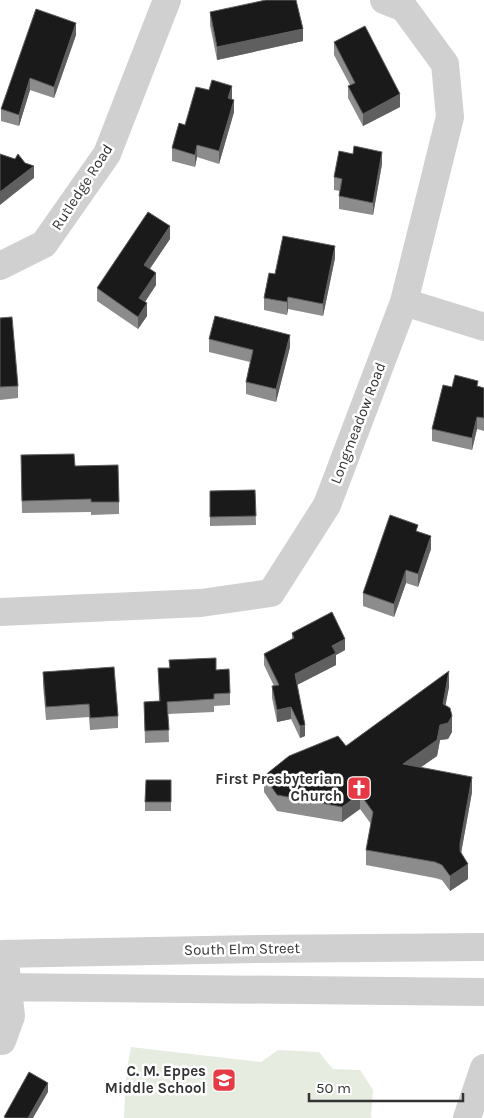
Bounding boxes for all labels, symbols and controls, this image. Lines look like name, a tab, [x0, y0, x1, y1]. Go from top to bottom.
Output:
street label: Rutledge Road	[48, 141, 116, 233]
street label: Longmeadow Road	[327, 360, 389, 486]
place label: First Presbyterian Church	[215, 770, 342, 805]
church icon: First Presbyterian Church	[346, 775, 372, 801]
street label: South Elm Street	[184, 939, 301, 959]
place label: C. M. Eppes Middle School	[105, 1062, 206, 1097]
school or university icon: C. M. Eppes Middle School	[211, 1067, 237, 1093]
scale bar	[309, 1070, 463, 1102]
text: 50 m	[316, 1079, 351, 1097]

